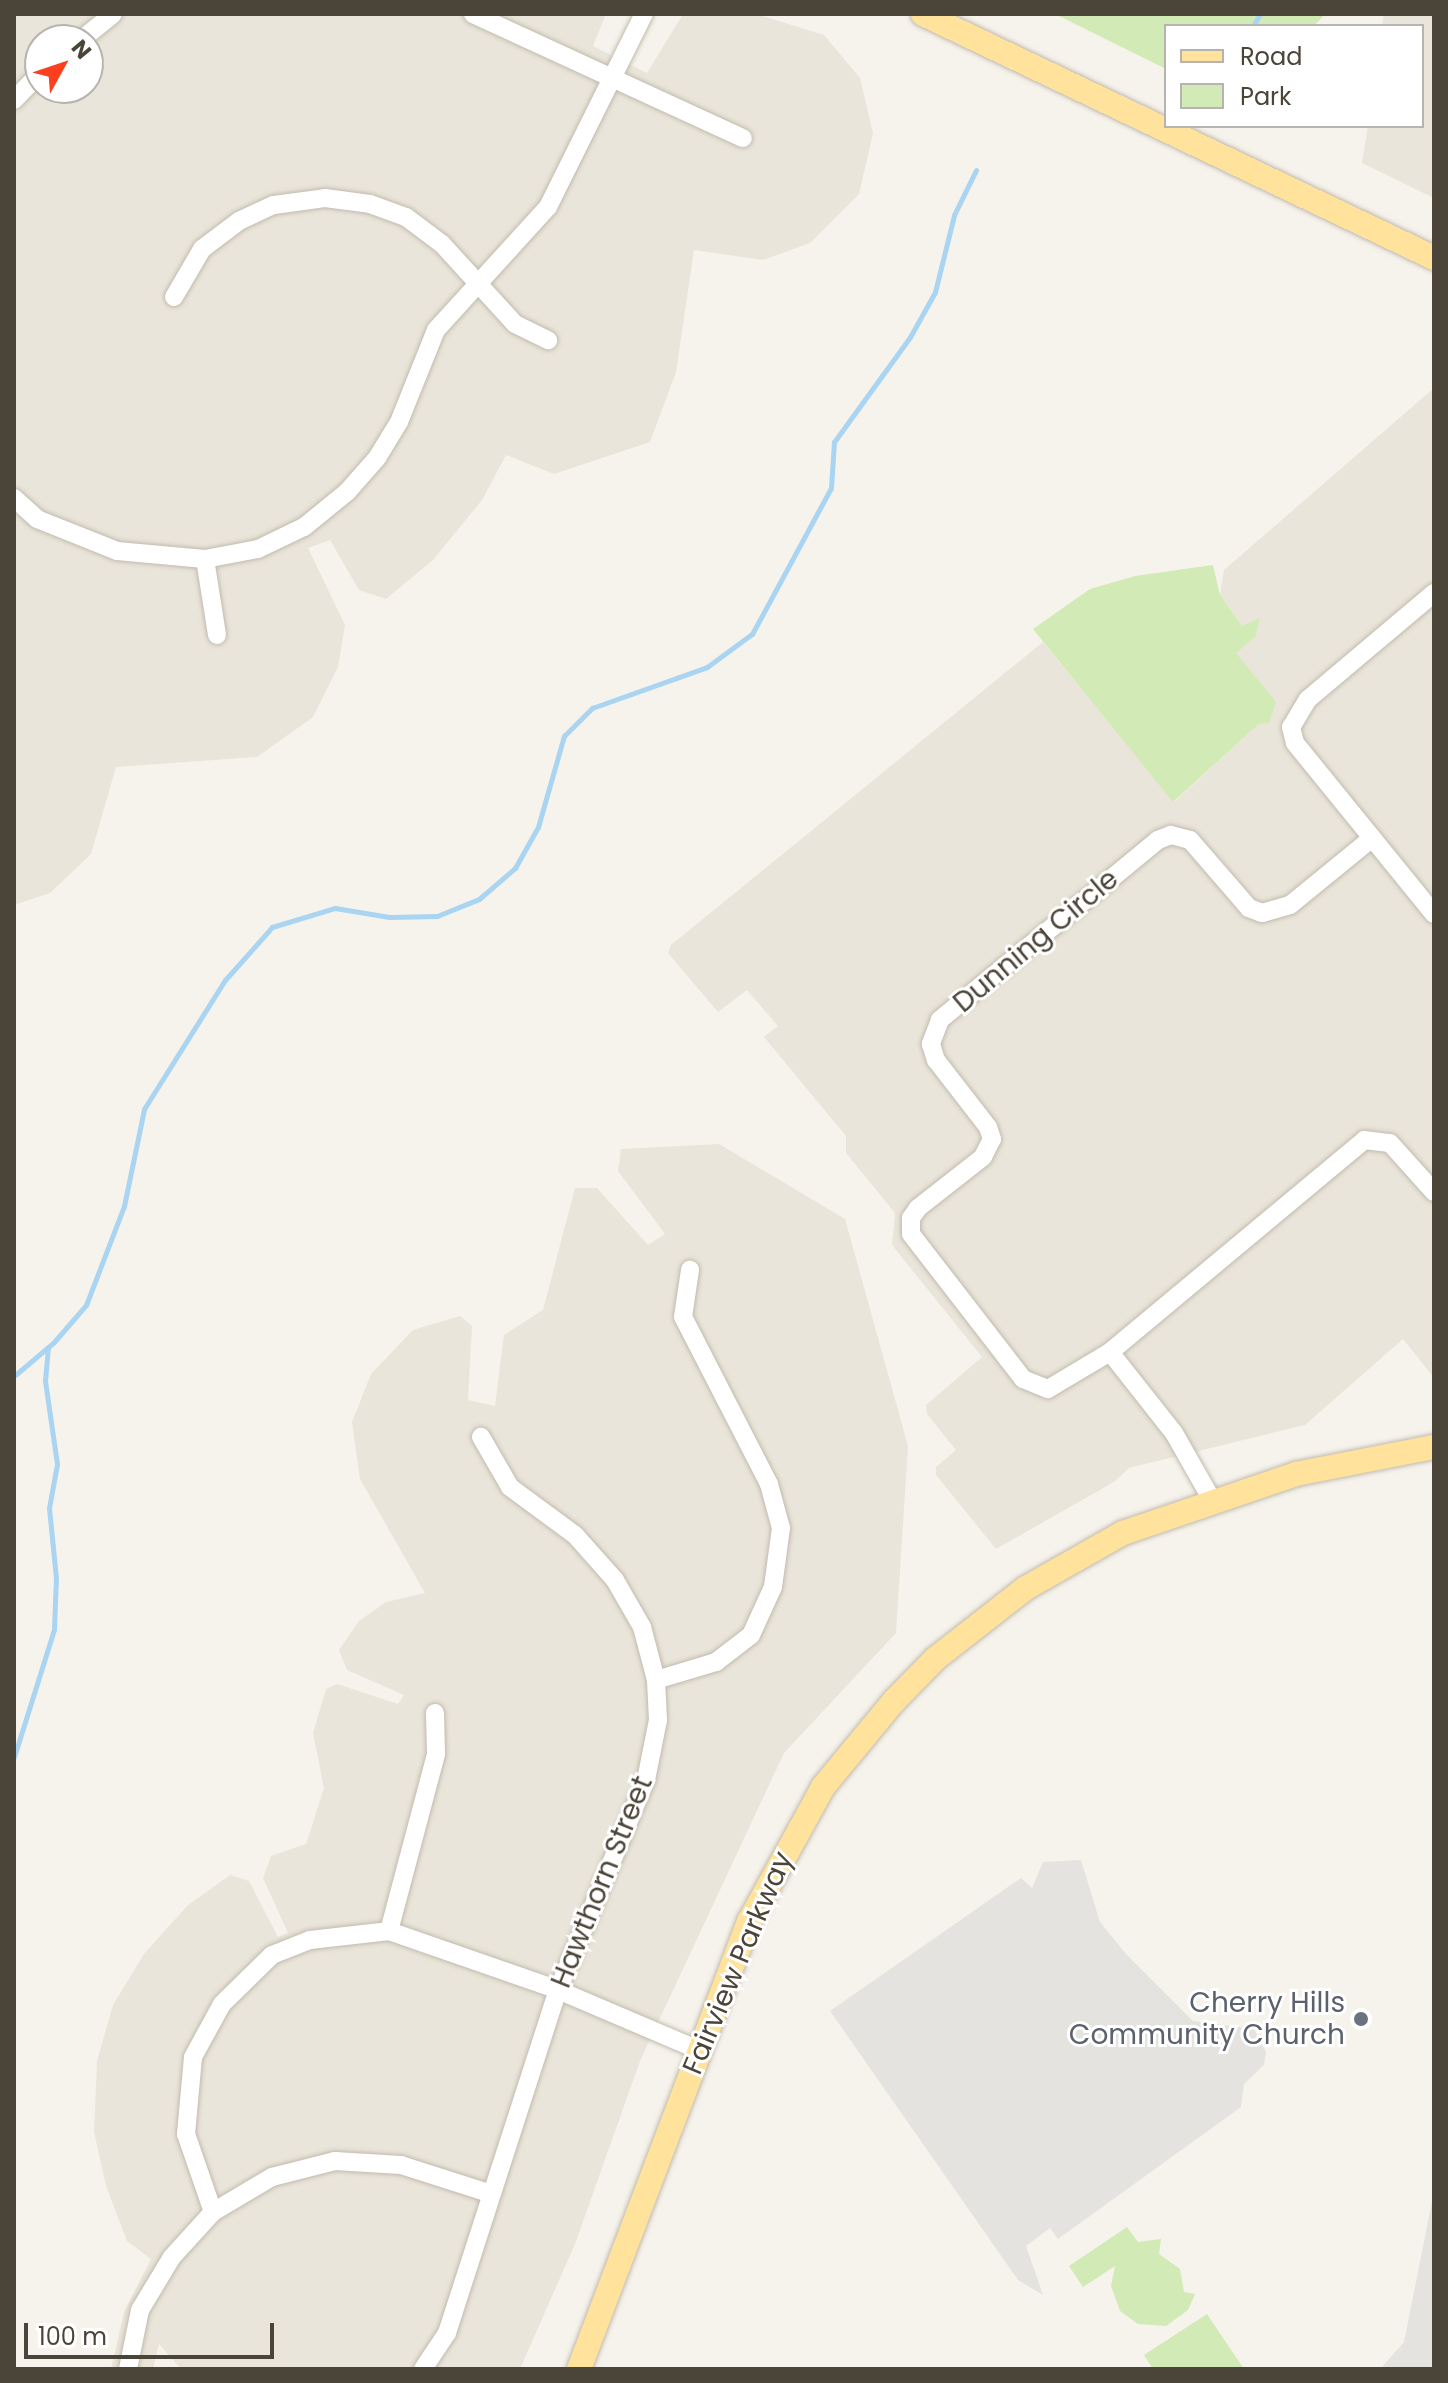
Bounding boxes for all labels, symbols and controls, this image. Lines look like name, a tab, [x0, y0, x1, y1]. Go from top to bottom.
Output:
north arrow	[24, 24, 104, 104]
legend	[1164, 24, 1424, 128]
text: N	[64, 33, 98, 66]
text: Road	[1240, 40, 1302, 73]
text: Park	[1240, 80, 1291, 113]
street label: Dunning Circle	[947, 862, 1125, 1020]
street label: Hawthorn Street	[544, 1771, 660, 1993]
street label: Fairview Parkway	[676, 1847, 800, 2079]
place label: Cherry Hills Community Church	[1069, 1986, 1345, 2052]
marker: Cherry Hills Community Church	[1352, 2010, 1370, 2028]
scale bar	[28, 2307, 278, 2357]
text: 100 m	[38, 2320, 107, 2353]

